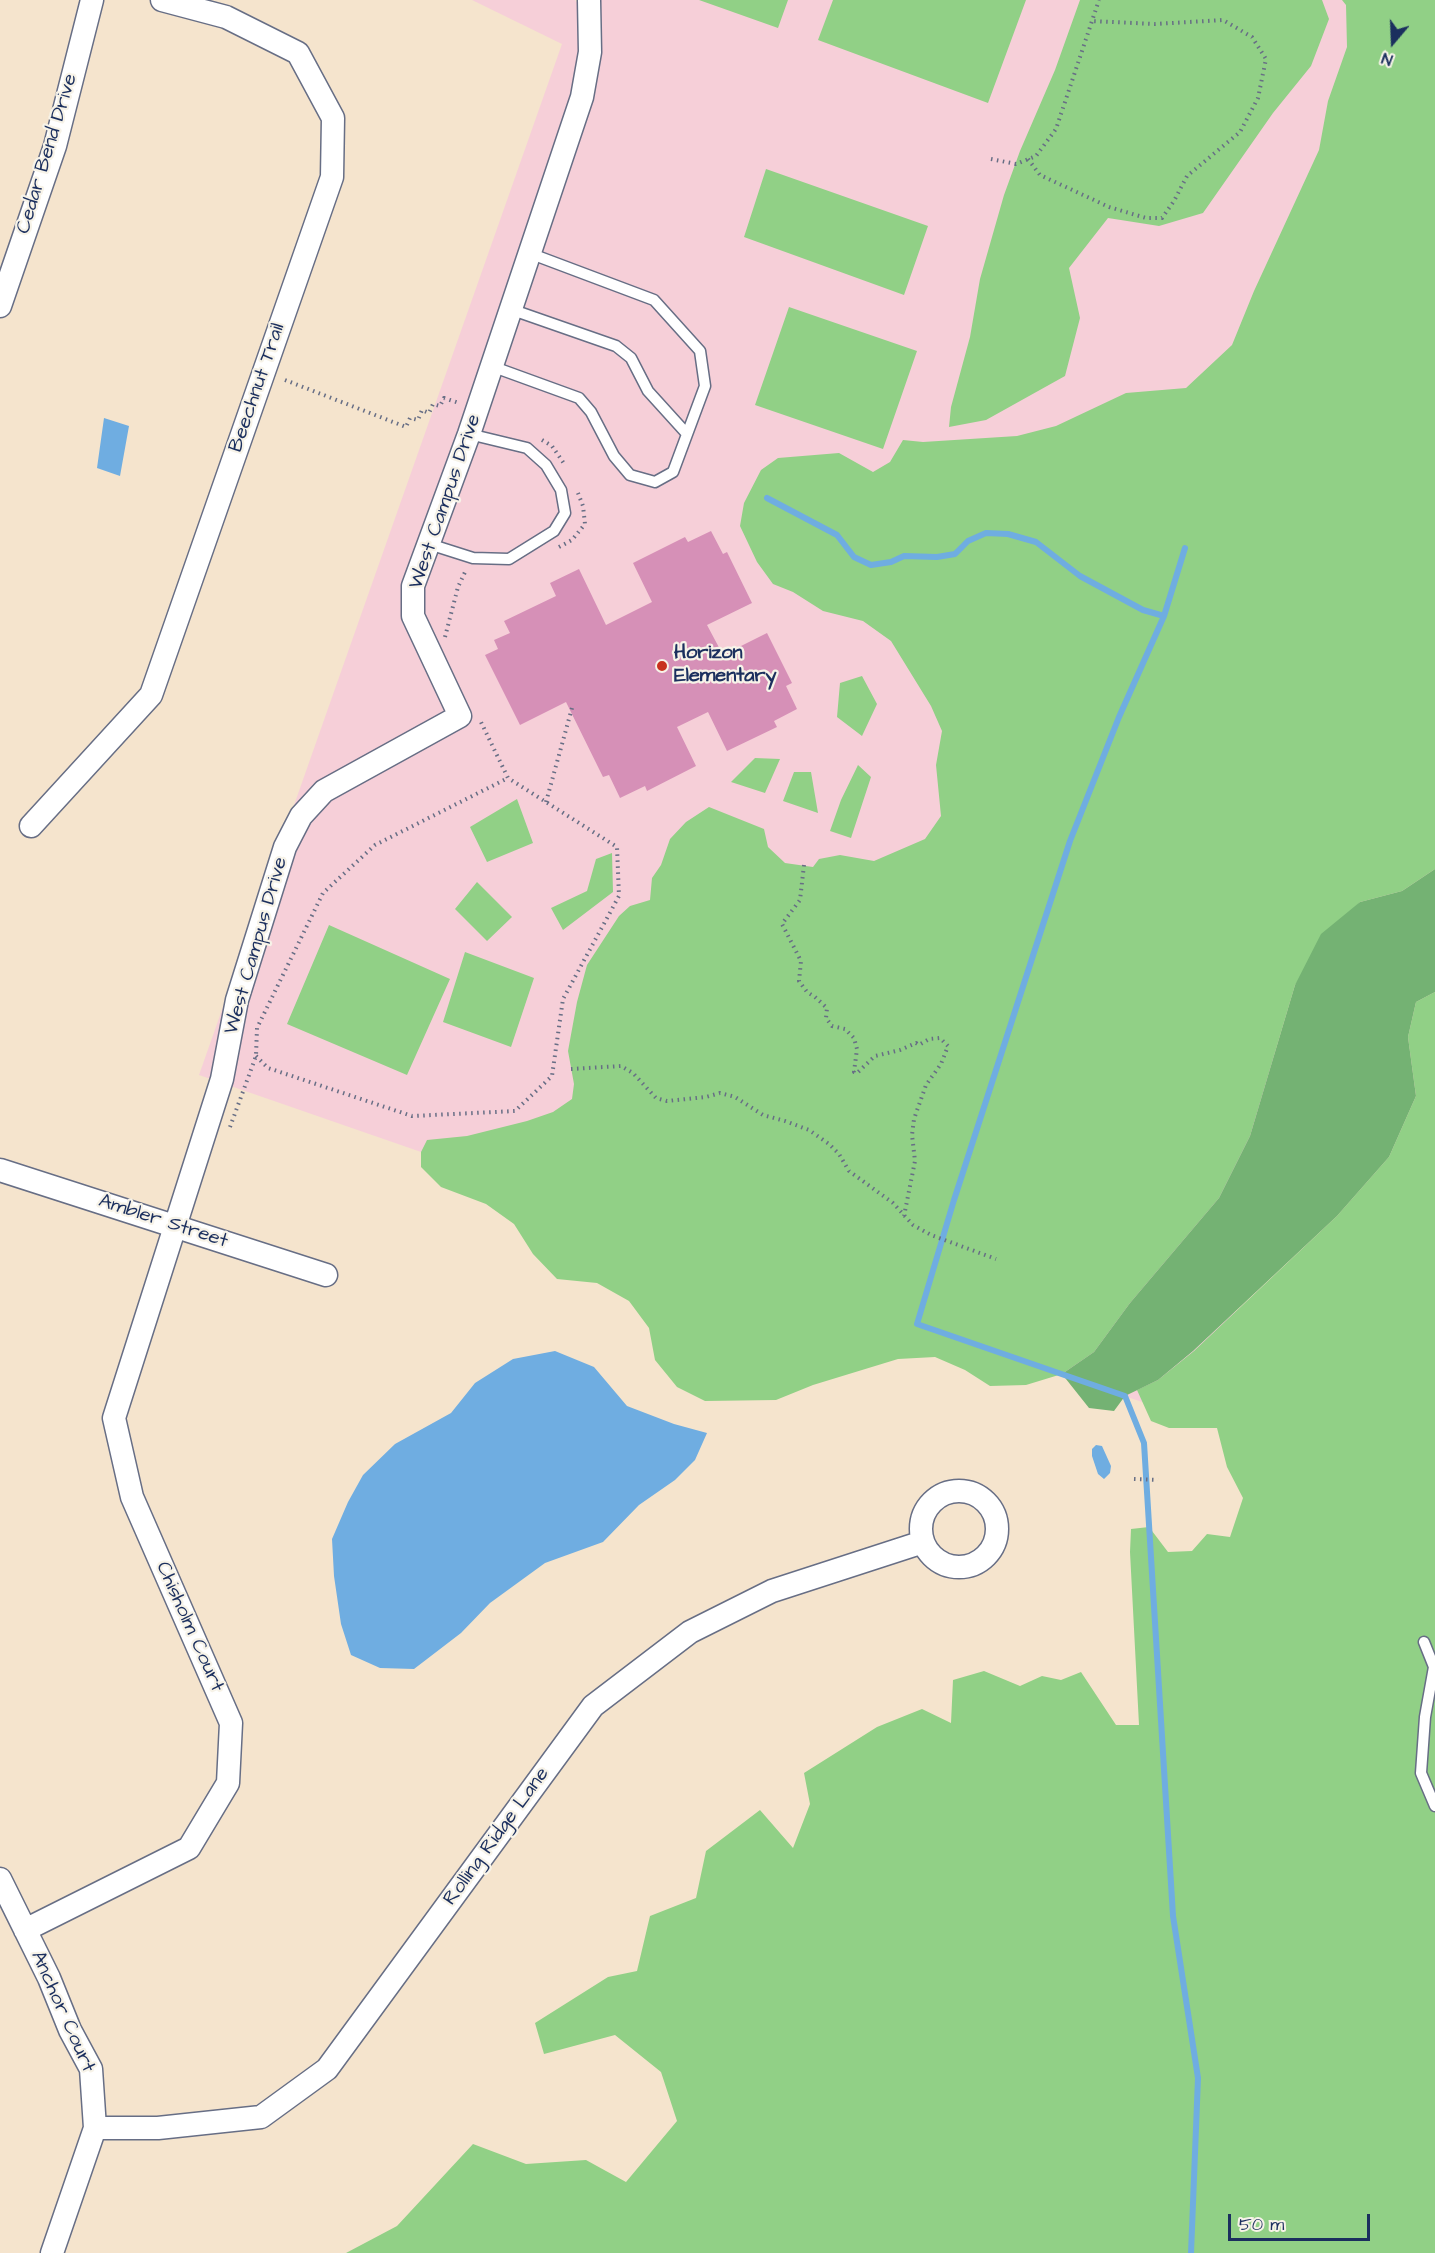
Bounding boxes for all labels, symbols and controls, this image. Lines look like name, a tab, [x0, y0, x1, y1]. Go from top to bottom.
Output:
north arrow	[1363, 12, 1423, 72]
text: N	[1379, 47, 1395, 71]
street label: Cedar Bend Drive	[12, 71, 84, 237]
street label: Beechnut Trail	[225, 321, 291, 455]
street label: West Campus Drive	[405, 411, 487, 593]
place label: Horizon Elementary	[674, 642, 776, 689]
marker: Horizon Elementary	[655, 659, 669, 673]
street label: West Campus Drive	[220, 855, 294, 1037]
street label: Ambler Street	[95, 1190, 231, 1254]
street label: Chisholm Court	[150, 1558, 228, 1696]
street label: Rolling Ridge Lane	[439, 1763, 555, 1911]
street label: Anchor Court	[25, 1948, 99, 2076]
scale bar	[1231, 2202, 1374, 2240]
text: 50 m	[1239, 2212, 1284, 2237]

